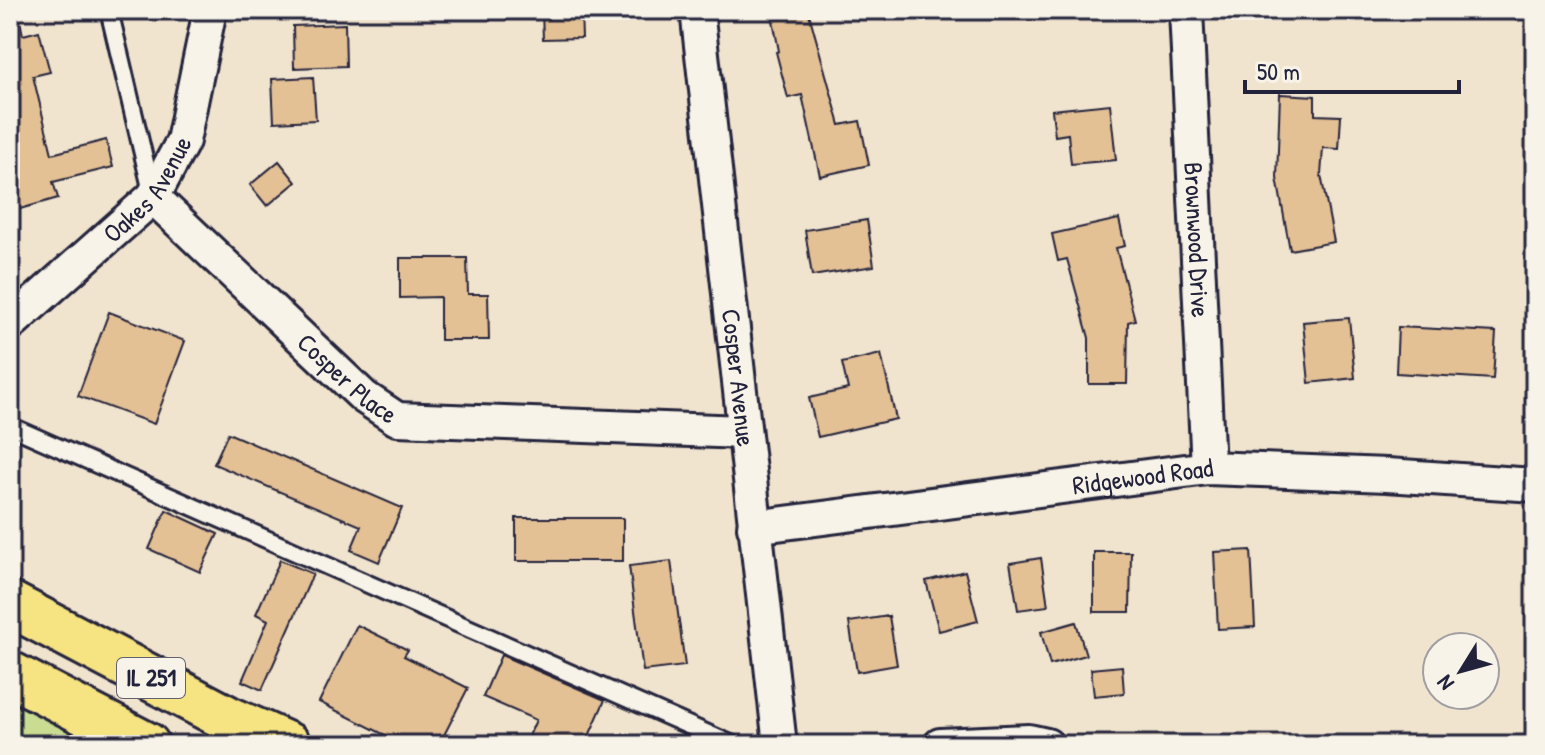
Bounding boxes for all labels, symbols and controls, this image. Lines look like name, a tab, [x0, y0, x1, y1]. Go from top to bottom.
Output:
scale bar	[1245, 44, 1459, 94]
text: 50 m	[1257, 55, 1300, 87]
street label: Oakes Avenue	[95, 130, 199, 250]
street label: Brownwood Drive	[1176, 161, 1219, 318]
street label: Cosper Avenue	[714, 307, 764, 448]
street label: Cosper Place	[290, 325, 404, 431]
street label: Ridgewood Road	[1070, 450, 1215, 502]
north arrow	[1421, 631, 1501, 711]
road number: IL 251	[117, 658, 185, 698]
text: N	[1429, 669, 1461, 697]

